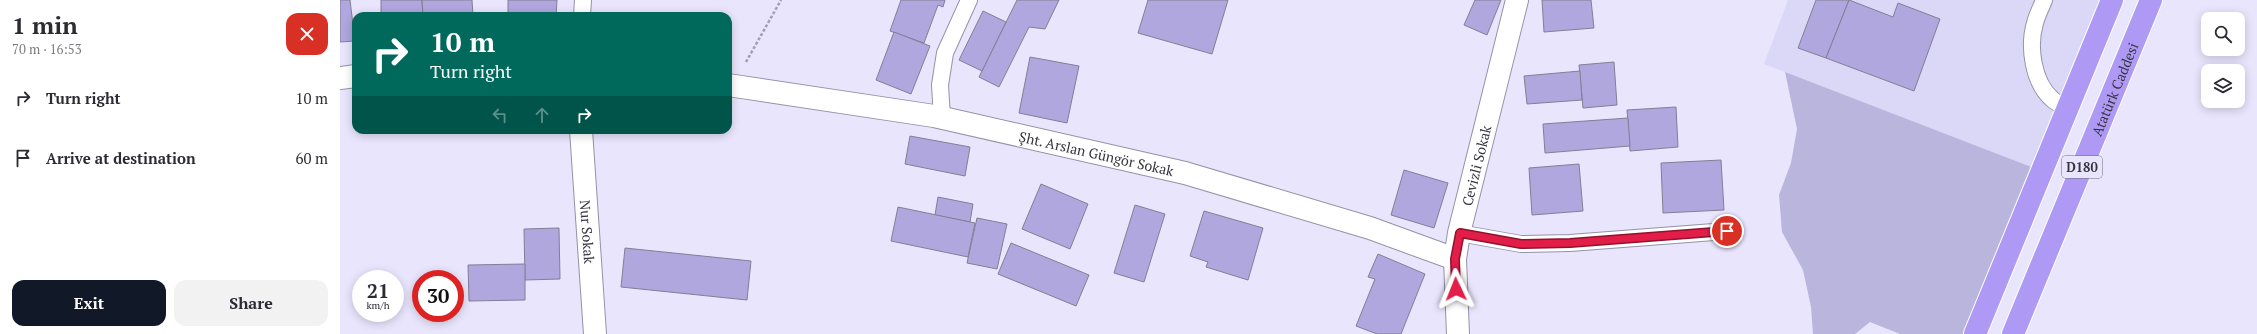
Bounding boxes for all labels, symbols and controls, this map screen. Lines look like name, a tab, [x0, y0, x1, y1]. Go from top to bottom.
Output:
text: 1 min	[12, 9, 78, 41]
map controls	[2201, 12, 2245, 108]
button: search	[2201, 12, 2245, 56]
button: close	[286, 13, 328, 55]
text: 10 m	[430, 23, 495, 60]
icon: right	[364, 28, 416, 80]
street label: Atatürk Caddesi	[2086, 39, 2142, 139]
text: 70 m · 16:53	[12, 40, 82, 58]
text: Turn right	[430, 59, 512, 83]
button: layers	[2201, 64, 2245, 108]
icon: right	[12, 87, 34, 109]
text: Turn right	[46, 88, 121, 108]
text: 10 m	[295, 88, 328, 108]
icon: left	[489, 104, 511, 126]
icon: ahead	[531, 104, 553, 126]
icon: right	[573, 104, 595, 126]
street label: Cevizli Sokak	[1457, 122, 1495, 208]
street label: Şht. Arslan Güngör Sokak	[1017, 126, 1177, 180]
icon: arrive	[12, 147, 34, 169]
text: Arrive at destination	[46, 148, 196, 168]
text: 60 m	[295, 148, 328, 168]
road number: D180	[2062, 156, 2102, 178]
street label: Nur Sokak	[576, 199, 600, 265]
pin	[1710, 214, 1744, 248]
icon: arrive	[1716, 220, 1738, 242]
position arrow	[1435, 268, 1477, 310]
speed limit sign: 30	[412, 270, 464, 322]
text: 21	[367, 277, 389, 304]
button: Exit	[12, 280, 166, 326]
button: Share	[174, 280, 328, 326]
text: km/h	[366, 299, 390, 312]

